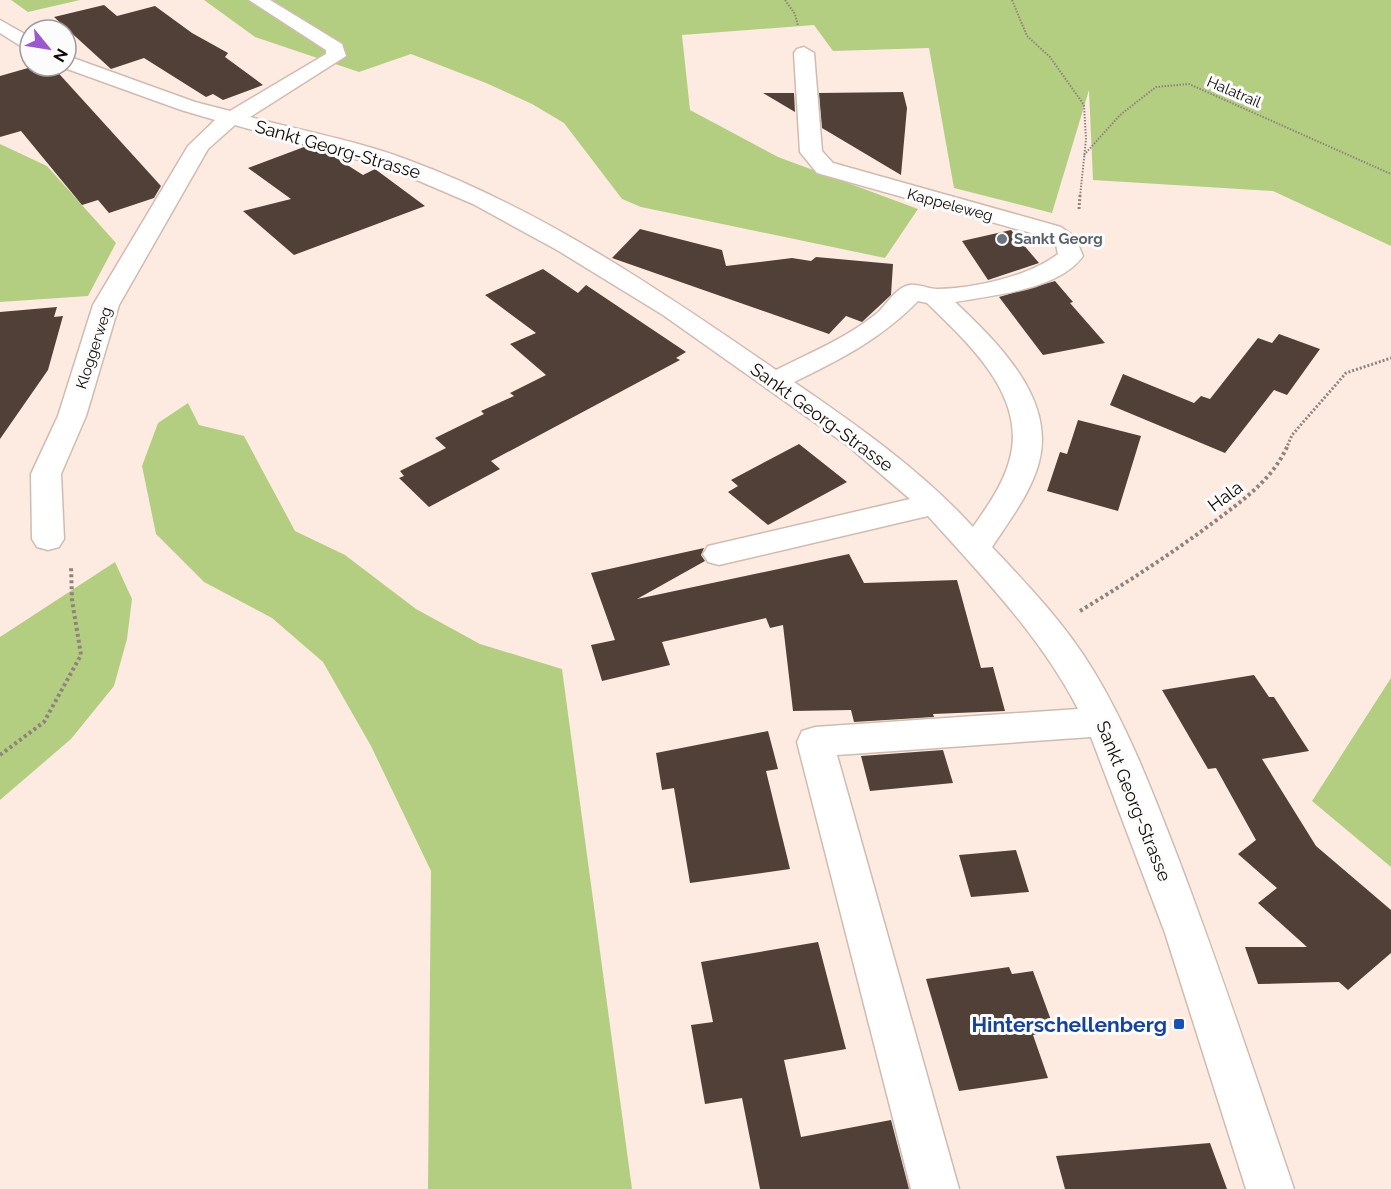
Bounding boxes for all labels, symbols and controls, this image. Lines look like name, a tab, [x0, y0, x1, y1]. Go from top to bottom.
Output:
north arrow	[18, 18, 78, 78]
text: N	[49, 45, 72, 65]
street label: Halatrail	[1204, 73, 1265, 112]
street label: Sankt Georg-Strasse	[253, 115, 424, 183]
street label: Kappeleweg	[905, 185, 995, 225]
place label: Sankt Georg	[1014, 230, 1103, 248]
marker: Sankt Georg	[995, 232, 1009, 246]
street label: Kloggerweg	[72, 305, 116, 391]
street label: Sankt Georg-Strasse	[747, 358, 898, 476]
street label: Hala	[1204, 476, 1246, 516]
street label: Sankt Georg-Strasse	[1092, 718, 1176, 885]
place label: Hinterschellenberg	[971, 1012, 1167, 1037]
marker: Hinterschellenberg	[1172, 1017, 1186, 1031]

